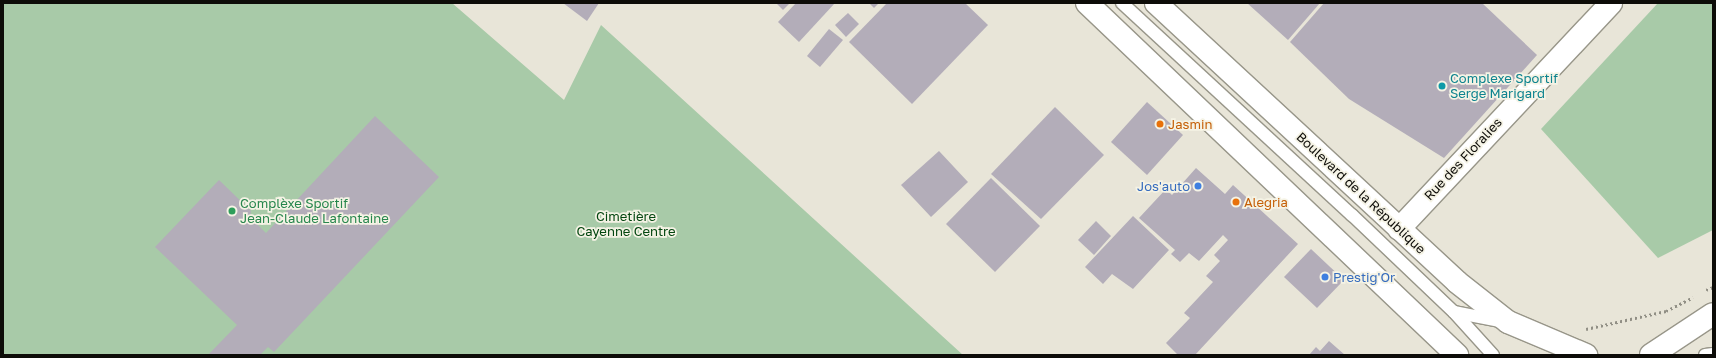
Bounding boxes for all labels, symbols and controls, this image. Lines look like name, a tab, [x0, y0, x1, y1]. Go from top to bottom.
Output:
place label: Complexe Sportif Serge Marigard	[1450, 71, 1558, 102]
marker: Complexe Sportif Serge Marigard	[1437, 81, 1447, 91]
street label: Rue des Floralies	[1421, 115, 1505, 203]
place label: Jasmin	[1168, 116, 1212, 132]
marker: Jasmin	[1155, 119, 1165, 129]
street label: Boulevard de la République	[1293, 129, 1429, 257]
place label: Jos'auto	[1137, 178, 1190, 194]
marker: Jos'auto	[1193, 181, 1203, 191]
place label: Alegria	[1244, 194, 1288, 210]
place label: Complèxe Sportif Jean-Claude Lafontaine	[240, 196, 389, 227]
marker: Alegria	[1231, 197, 1241, 207]
marker: Complèxe Sportif Jean-Claude Lafontaine	[227, 206, 237, 216]
park label: Cimetière Cayenne Centre	[576, 209, 676, 240]
place label: Prestig'Or	[1333, 269, 1395, 285]
marker: Prestig'Or	[1320, 272, 1330, 282]

